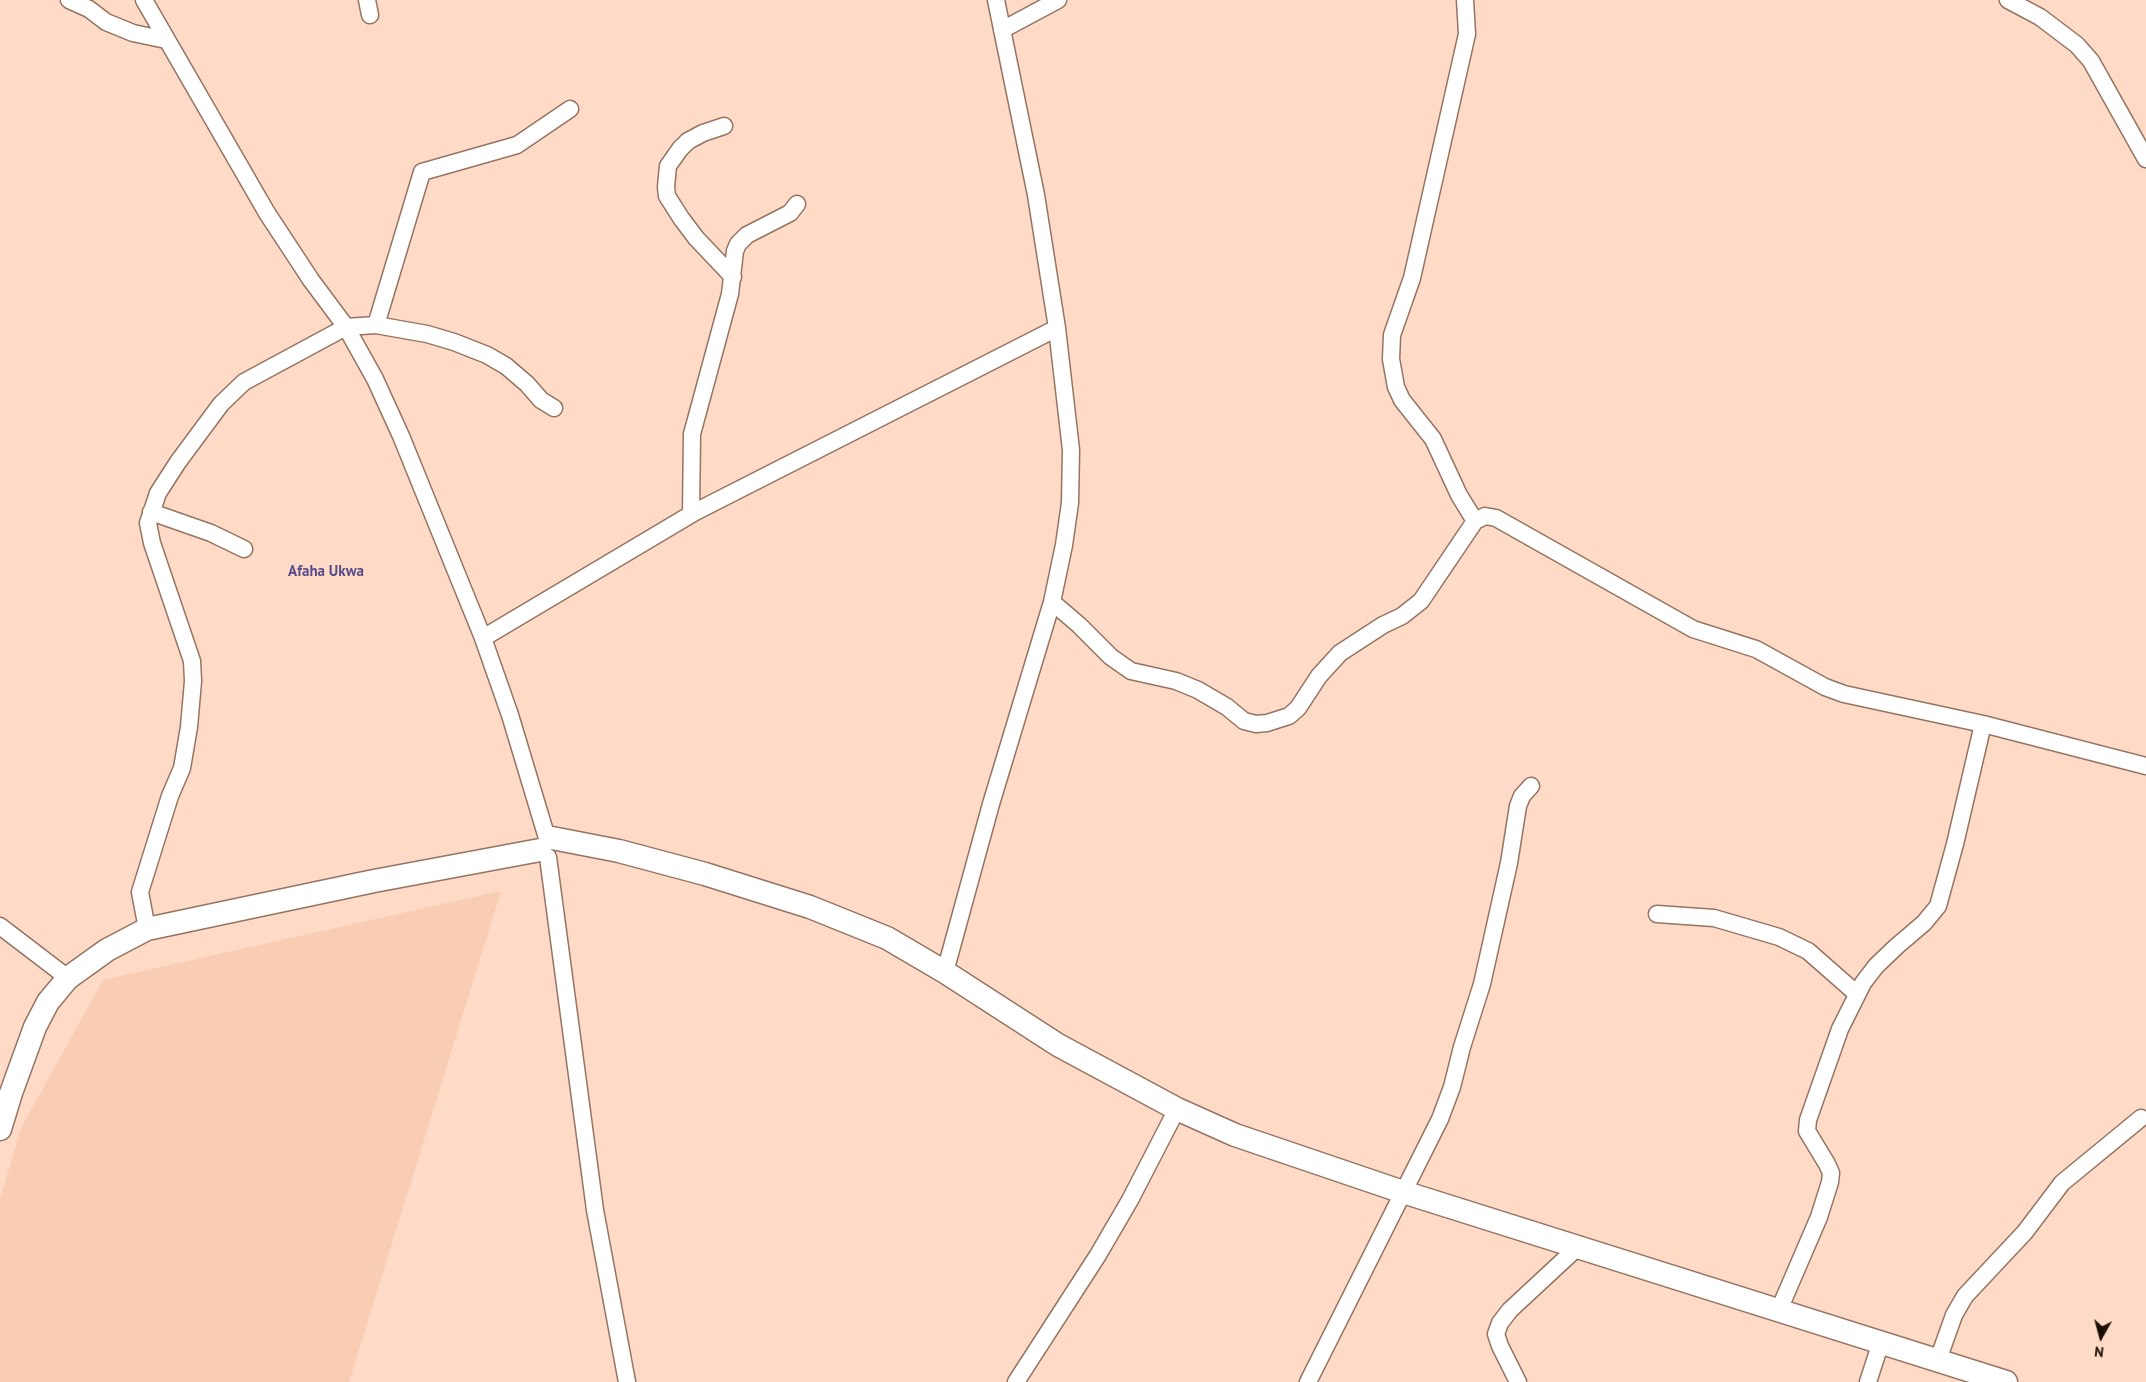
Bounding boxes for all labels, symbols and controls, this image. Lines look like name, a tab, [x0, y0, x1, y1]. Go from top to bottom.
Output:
district label: Afaha Ukwa	[288, 563, 364, 581]
north arrow	[2076, 1312, 2126, 1362]
text: N	[2094, 1342, 2105, 1361]

